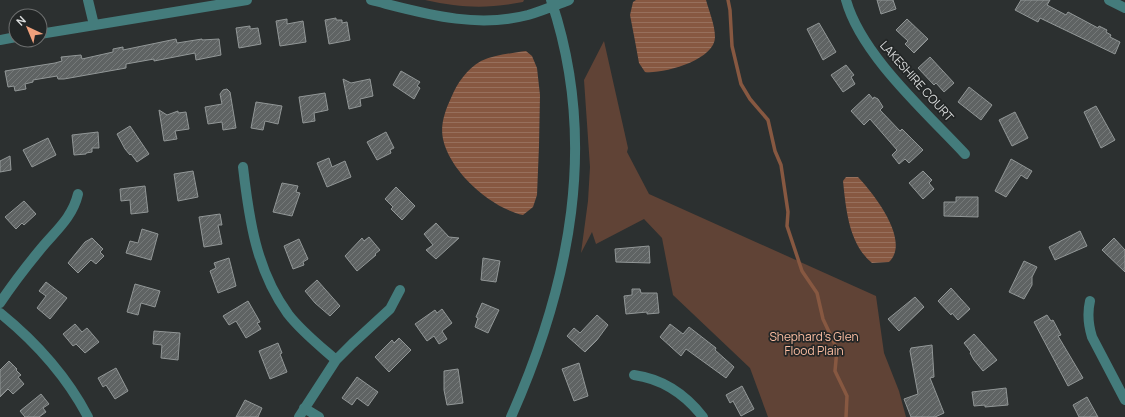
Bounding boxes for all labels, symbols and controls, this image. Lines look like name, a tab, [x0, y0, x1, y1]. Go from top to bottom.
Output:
north arrow	[8, 8, 48, 48]
text: N	[13, 12, 29, 29]
street label: LAKESHIRE COURT	[876, 37, 958, 126]
park label: Shephard's Glen Flood Plain	[769, 328, 859, 359]

